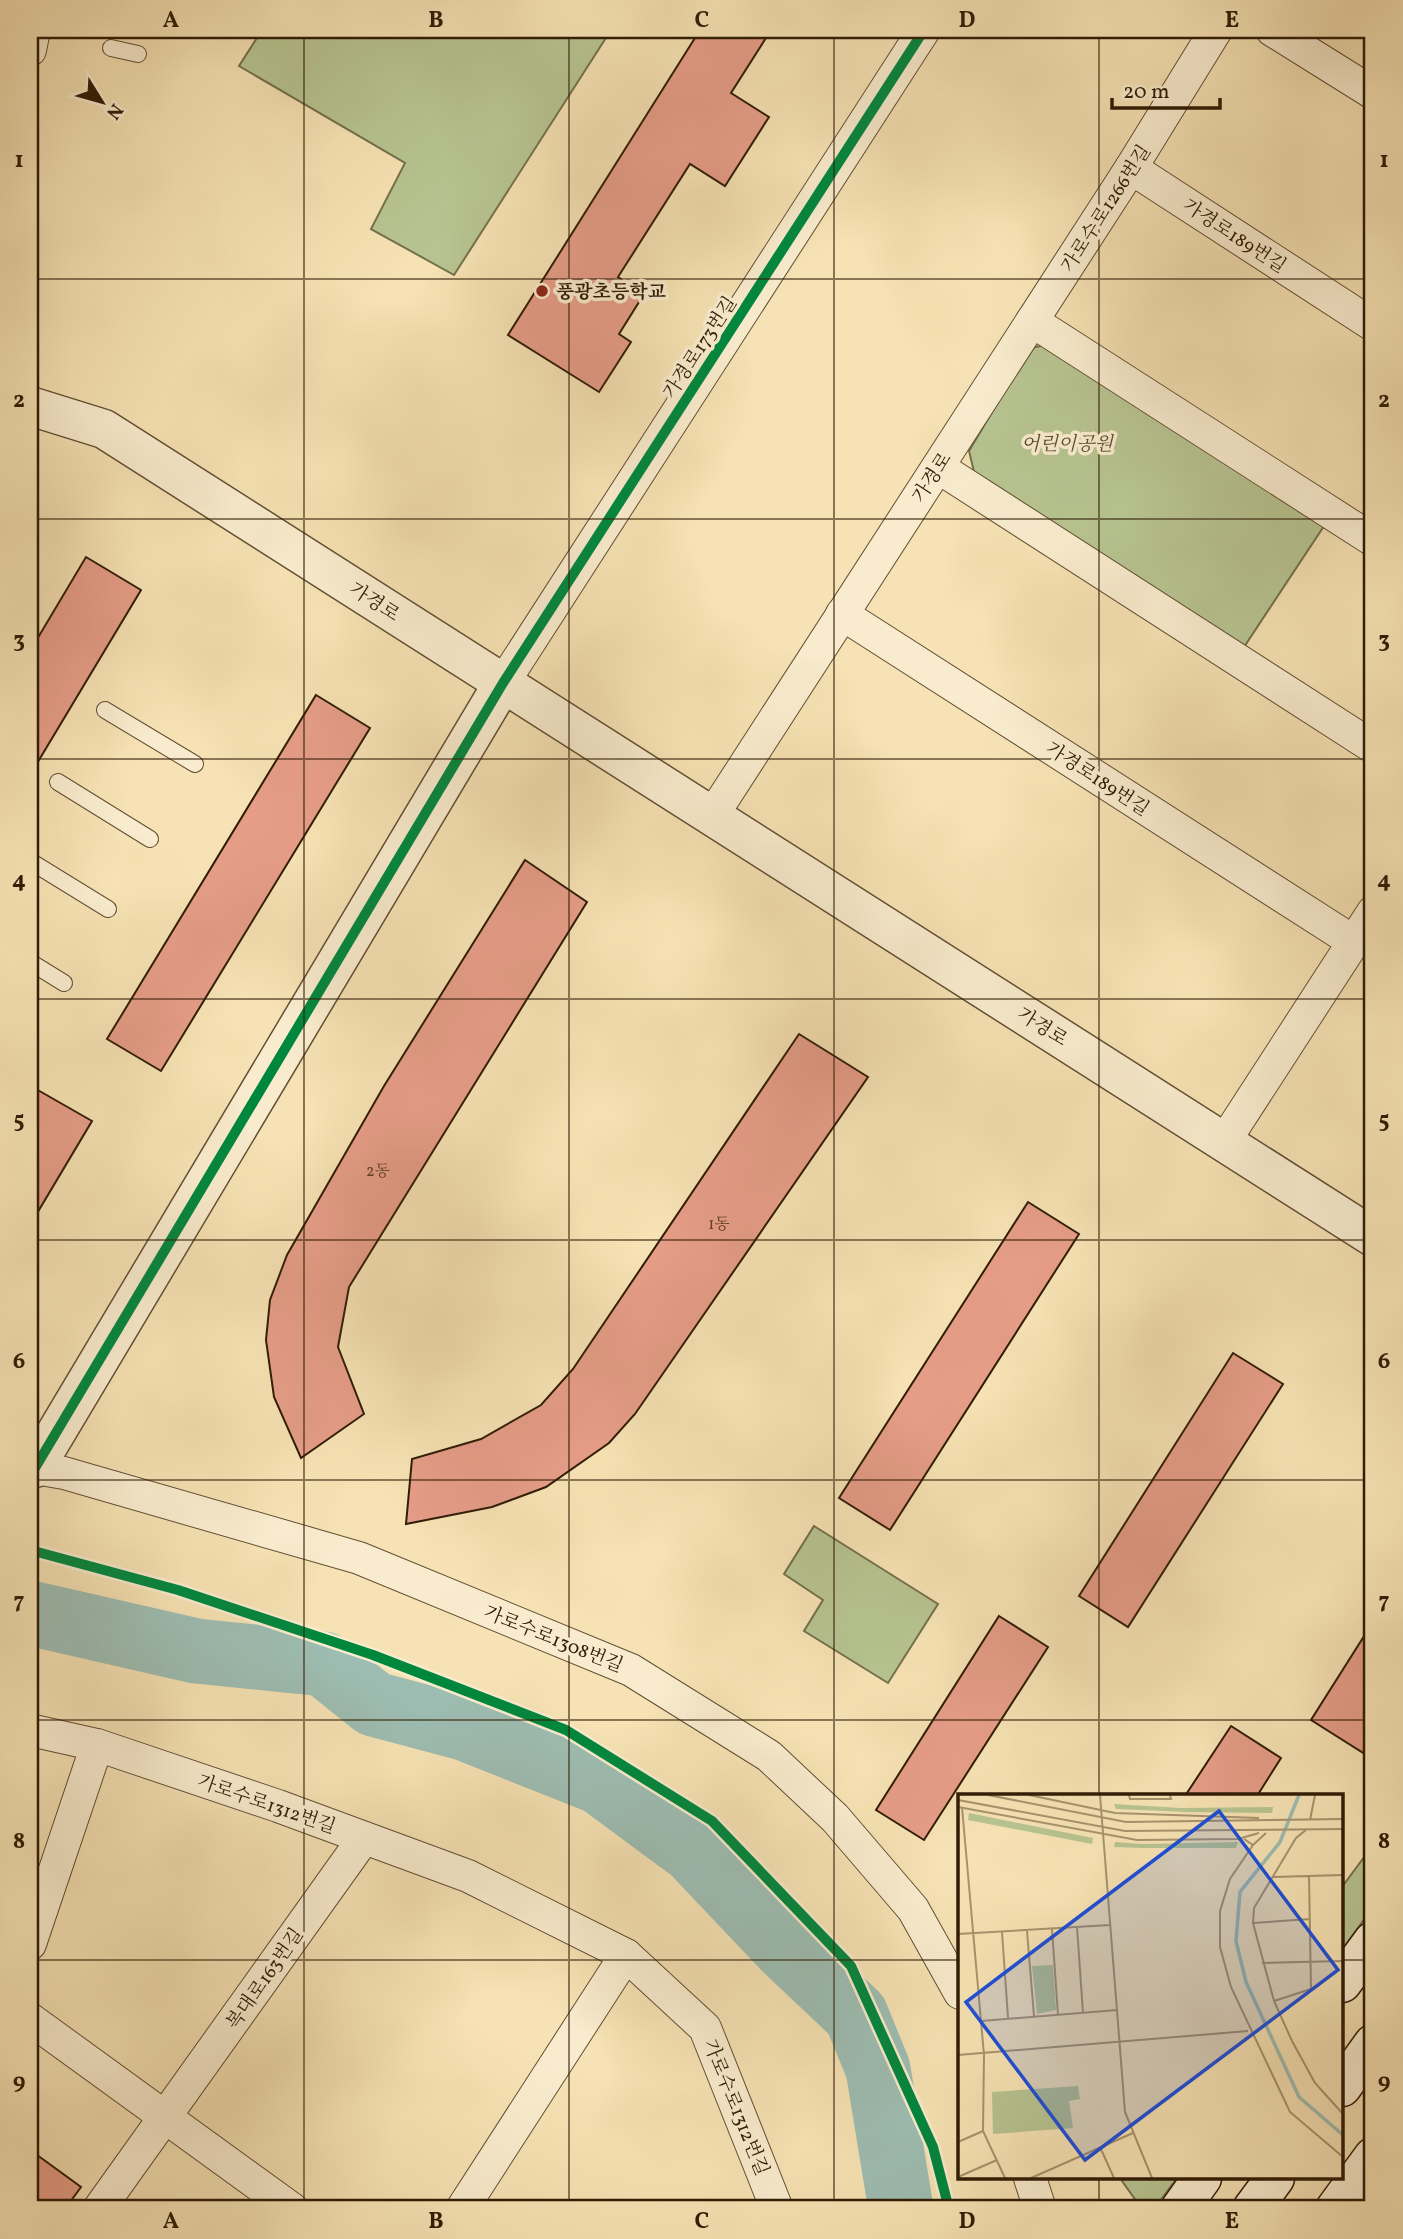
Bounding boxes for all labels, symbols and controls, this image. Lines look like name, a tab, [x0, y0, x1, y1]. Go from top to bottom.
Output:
text: A	[163, 5, 179, 37]
text: B	[428, 5, 444, 37]
text: C	[695, 5, 709, 37]
text: D	[959, 5, 976, 37]
text: E	[1225, 5, 1239, 37]
north arrow	[66, 66, 136, 136]
scale bar	[1112, 66, 1221, 110]
text: 20 m	[1123, 78, 1169, 107]
text: N	[99, 98, 129, 125]
street label: 가로수로1266번길	[1056, 140, 1158, 278]
text: 1	[14, 145, 24, 177]
text: 1	[1379, 145, 1389, 177]
street label: 가경로189번길	[1177, 193, 1291, 280]
place label: 풍광초등학교	[556, 280, 666, 306]
marker: 풍광초등학교	[534, 283, 550, 299]
street label: 가경로173번길	[658, 292, 744, 404]
text: 2	[13, 385, 25, 417]
text: 2	[1378, 385, 1390, 417]
park label: 어린이공원	[1021, 432, 1115, 458]
street label: 가경로	[907, 448, 959, 508]
street label: 가경로	[344, 577, 404, 629]
text: 3	[13, 625, 25, 657]
text: 3	[1378, 625, 1390, 657]
street label: 가경로189번길	[1040, 736, 1154, 823]
text: 4	[12, 865, 26, 897]
text: 4	[1377, 865, 1391, 897]
street label: 가경로	[1012, 1002, 1072, 1053]
text: 5	[13, 1105, 25, 1137]
text: 5	[1378, 1105, 1390, 1137]
house number: 2동	[366, 1161, 391, 1183]
house number: 1동	[708, 1214, 730, 1236]
text: 6	[13, 1346, 25, 1378]
text: 6	[1378, 1346, 1390, 1378]
text: 7	[14, 1586, 25, 1618]
text: 7	[1379, 1586, 1390, 1618]
street label: 가로수로1308번길	[480, 1600, 627, 1680]
street label: 가로수로1312번길	[194, 1769, 339, 1841]
inset map	[958, 1794, 1344, 2180]
text: 8	[13, 1826, 25, 1858]
text: 8	[1378, 1826, 1390, 1858]
street label: 복대로163번길	[221, 1923, 310, 2035]
street label: 가로수로1312번길	[696, 2036, 774, 2180]
text: 9	[13, 2066, 25, 2098]
text: 9	[1378, 2066, 1390, 2098]
text: A	[163, 2206, 179, 2238]
text: B	[428, 2206, 444, 2238]
text: C	[695, 2206, 709, 2238]
text: D	[959, 2206, 976, 2238]
text: E	[1225, 2206, 1239, 2238]

